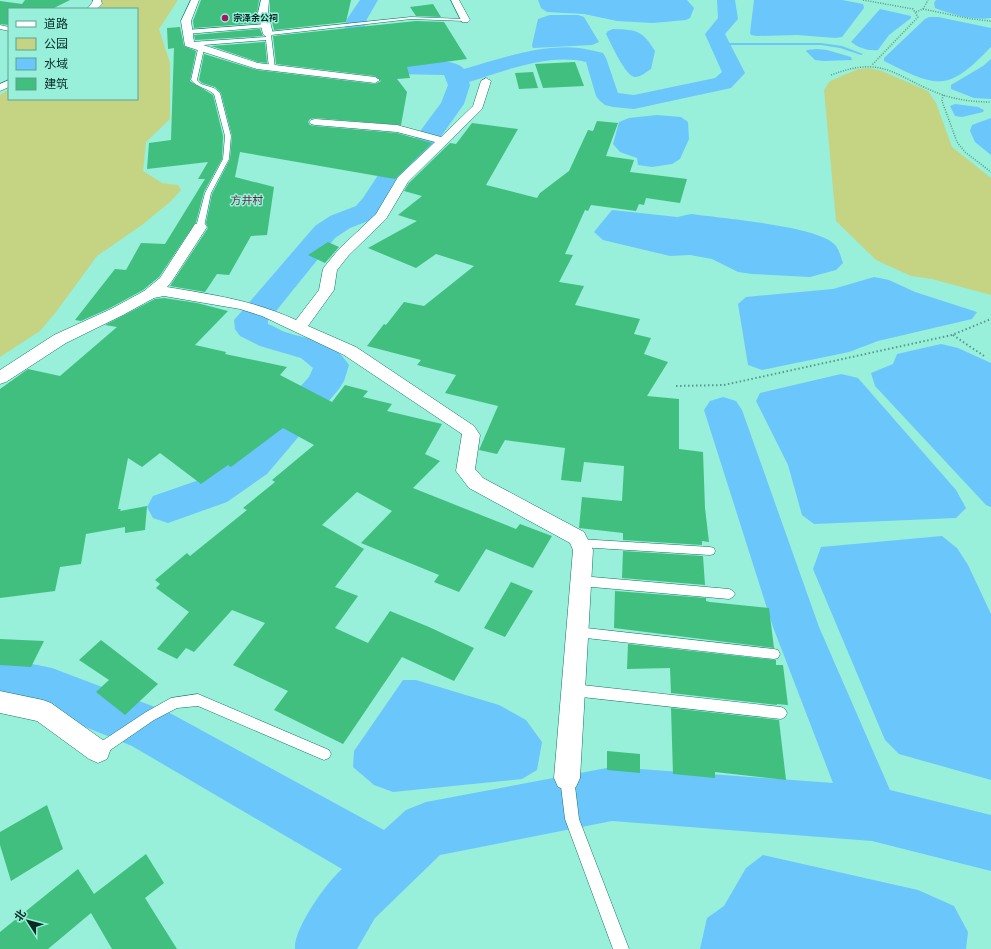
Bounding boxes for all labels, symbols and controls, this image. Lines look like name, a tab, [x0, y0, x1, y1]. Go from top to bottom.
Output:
legend	[8, 8, 138, 100]
marker: 宗泽余公祠	[220, 13, 230, 23]
place label: 宗泽余公祠	[233, 13, 278, 23]
text: 道路	[44, 17, 68, 31]
text: 公园	[44, 37, 68, 51]
text: 水域	[44, 57, 68, 71]
text: 建筑	[44, 77, 68, 91]
district label: 方井村	[231, 194, 264, 207]
north arrow	[8, 901, 48, 941]
text: 北	[12, 907, 29, 924]

